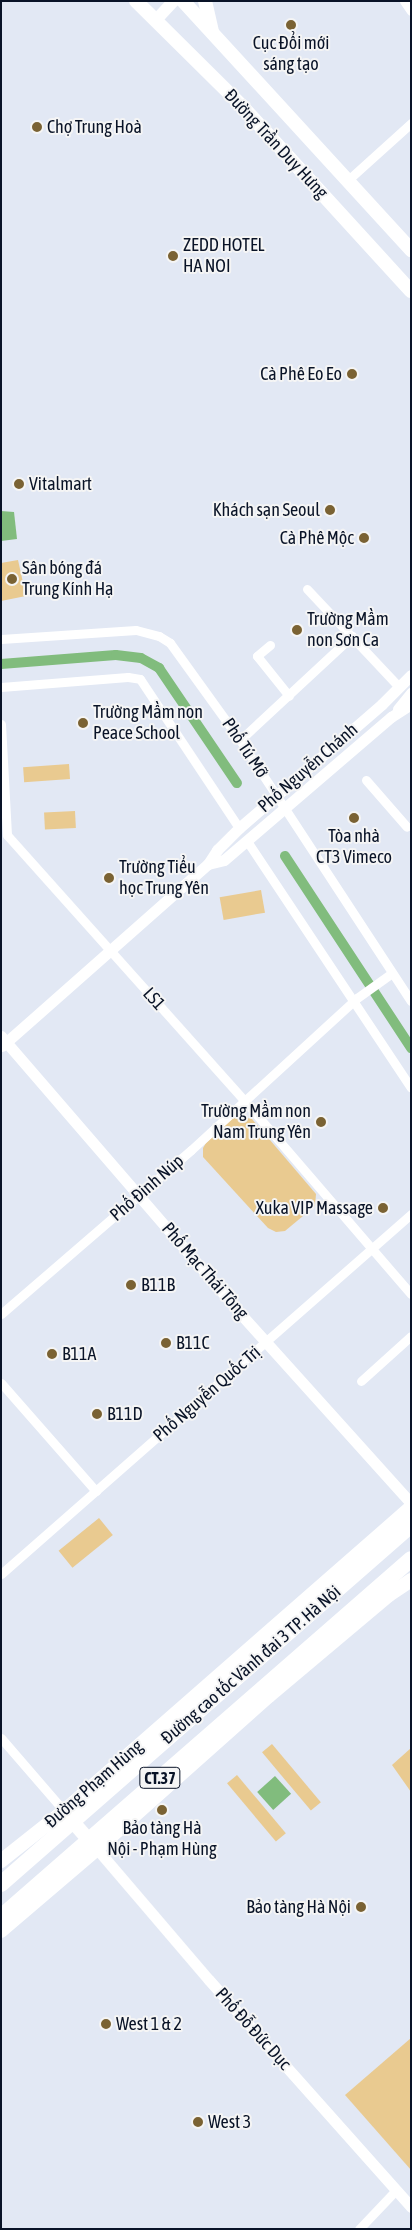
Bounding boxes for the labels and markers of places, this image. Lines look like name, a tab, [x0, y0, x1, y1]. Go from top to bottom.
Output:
marker: Cục Đổi mới sáng tạo	[285, 19, 297, 31]
place label: Cục Đổi mới sáng tạo	[253, 33, 329, 76]
place label: Chợ Trung Hoà	[47, 116, 142, 138]
marker: Chợ Trung Hoà	[31, 121, 43, 133]
place label: ZEDD HOTEL HA NOI	[183, 235, 265, 278]
marker: ZEDD HOTEL HA NOI	[167, 250, 179, 262]
place label: Cà Phê Eo Eo	[260, 363, 342, 385]
marker: Cà Phê Eo Eo	[346, 368, 358, 380]
place label: Vitalmart	[29, 473, 92, 495]
marker: Vitalmart	[13, 478, 25, 490]
place label: Khách sạn Seoul	[213, 499, 320, 521]
marker: Khách sạn Seoul	[324, 504, 336, 516]
place label: Cà Phê Mộc	[280, 527, 354, 549]
marker: Cà Phê Mộc	[358, 532, 370, 544]
place label: Sân bóng đá Trung Kính Hạ	[22, 558, 113, 600]
marker: Sân bóng đá Trung Kính Hạ	[6, 573, 18, 585]
place label: Trường Mầm non Sơn Ca	[307, 609, 389, 652]
marker: Trường Mầm non Sơn Ca	[291, 624, 303, 636]
place label: Trường Mầm non Peace School	[93, 702, 203, 744]
marker: Trường Mầm non Peace School	[77, 717, 89, 729]
marker: Tòa nhà CT3 Vimeco	[348, 812, 360, 824]
place label: Tòa nhà CT3 Vimeco	[316, 826, 392, 869]
place label: Trường Tiểu học Trung Yên	[119, 857, 209, 900]
marker: Trường Tiểu học Trung Yên	[103, 872, 115, 884]
place label: Trường Mầm non Nam Trung Yên	[201, 1101, 311, 1144]
marker: Trường Mầm non Nam Trung Yên	[315, 1116, 327, 1128]
place label: Xuka VIP Massage	[256, 1197, 373, 1219]
marker: Xuka VIP Massage	[377, 1202, 389, 1214]
place label: B11B	[141, 1274, 175, 1296]
marker: B11B	[125, 1279, 137, 1291]
place label: B11C	[176, 1332, 210, 1354]
marker: B11C	[160, 1337, 172, 1349]
place label: B11A	[62, 1343, 96, 1365]
marker: B11A	[46, 1348, 58, 1360]
place label: B11D	[107, 1403, 143, 1425]
marker: B11D	[91, 1408, 103, 1420]
marker: Bảo tàng Hà Nội - Phạm Hùng	[156, 1804, 168, 1816]
place label: Bảo tàng Hà Nội - Phạm Hùng	[107, 1818, 217, 1860]
place label: Bảo tàng Hà Nội	[246, 1896, 351, 1918]
marker: Bảo tàng Hà Nội	[355, 1901, 367, 1913]
place label: West 1 & 2	[116, 2013, 182, 2035]
marker: West 1 & 2	[100, 2018, 112, 2030]
place label: West 3	[208, 2111, 251, 2133]
marker: West 3	[192, 2116, 204, 2128]

